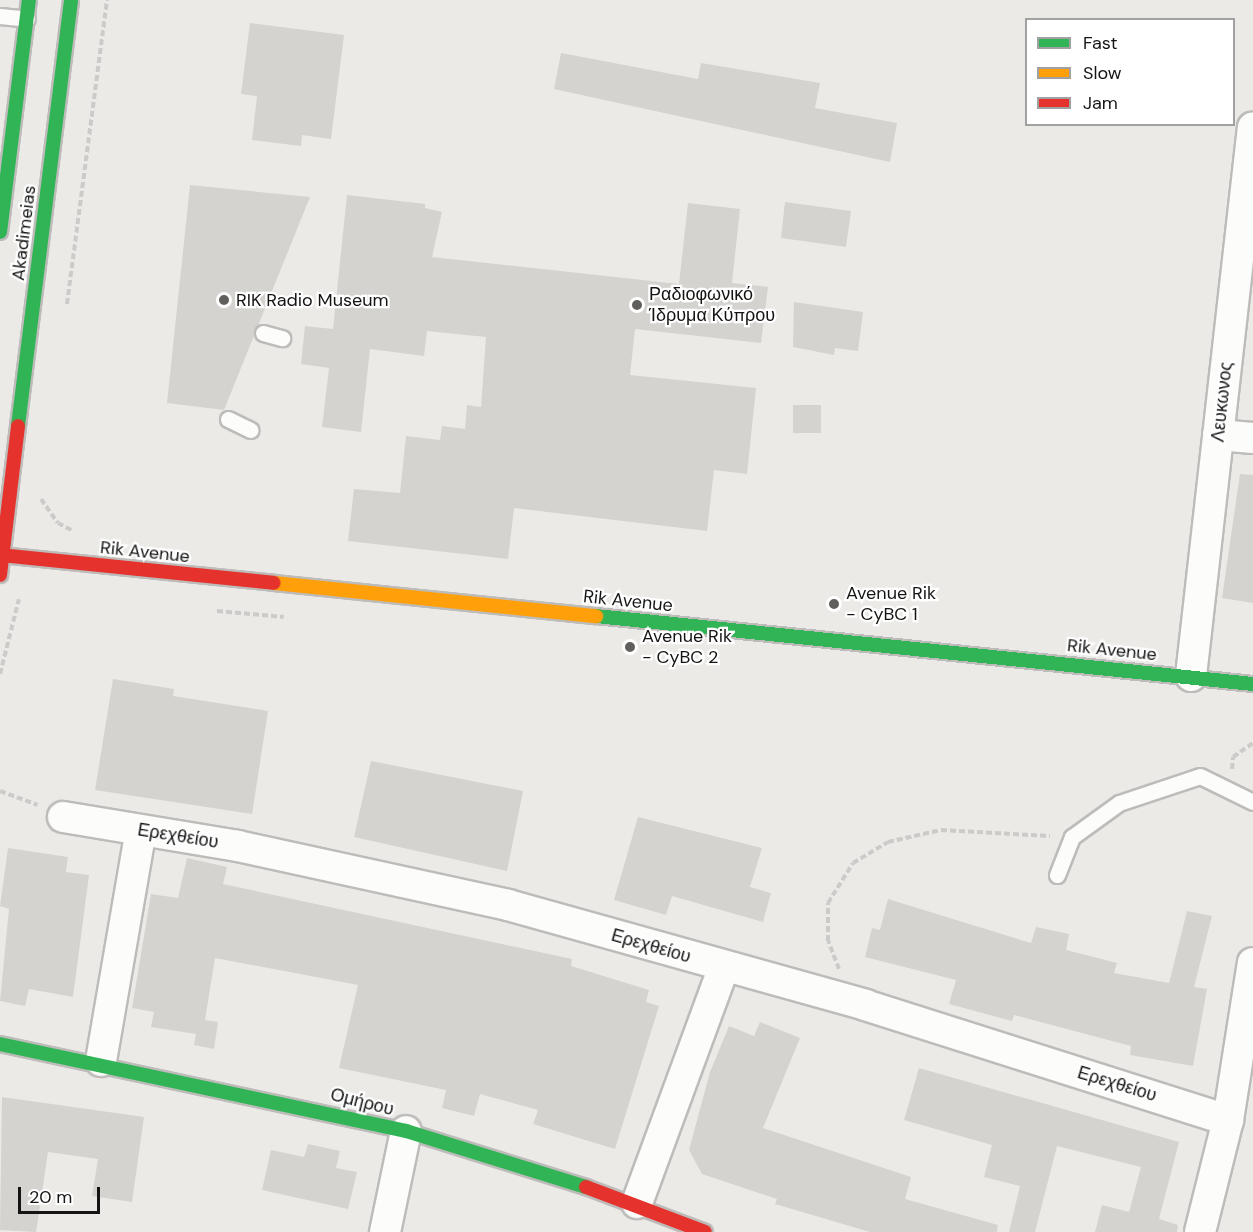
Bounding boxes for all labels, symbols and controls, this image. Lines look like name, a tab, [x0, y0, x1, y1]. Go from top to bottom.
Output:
legend	[1025, 18, 1235, 126]
text: Fast	[1083, 31, 1118, 55]
text: Slow	[1083, 61, 1122, 85]
text: Jam	[1083, 91, 1118, 115]
street label: Akadimeias	[7, 184, 41, 282]
place label: Ραδιοφωνικό Ίδρυμα Κύπρου	[649, 284, 775, 326]
place label: RIK Radio Museum	[236, 289, 389, 311]
marker: RIK Radio Museum	[217, 293, 231, 307]
marker: Ραδιοφωνικό Ίδρυμα Κύπρου	[630, 298, 644, 312]
street label: Λευκωνος	[1207, 361, 1237, 443]
street label: Rik Avenue	[99, 537, 191, 567]
place label: Avenue Rik - CyBC 1	[846, 583, 936, 626]
street label: Rik Avenue	[582, 586, 674, 616]
marker: Avenue Rik - CyBC 1	[827, 597, 841, 611]
place label: Avenue Rik - CyBC 2	[642, 626, 732, 668]
street label: Rik Avenue	[1066, 635, 1158, 665]
marker: Avenue Rik - CyBC 2	[623, 640, 637, 654]
street label: Ερεχθείου	[136, 819, 220, 853]
street label: Ερεχθείου	[609, 924, 693, 968]
street label: Ερεχθείου	[1075, 1062, 1159, 1106]
street label: Ομήρου	[328, 1084, 396, 1120]
scale bar	[21, 1175, 104, 1213]
text: 20 m	[29, 1185, 72, 1209]

